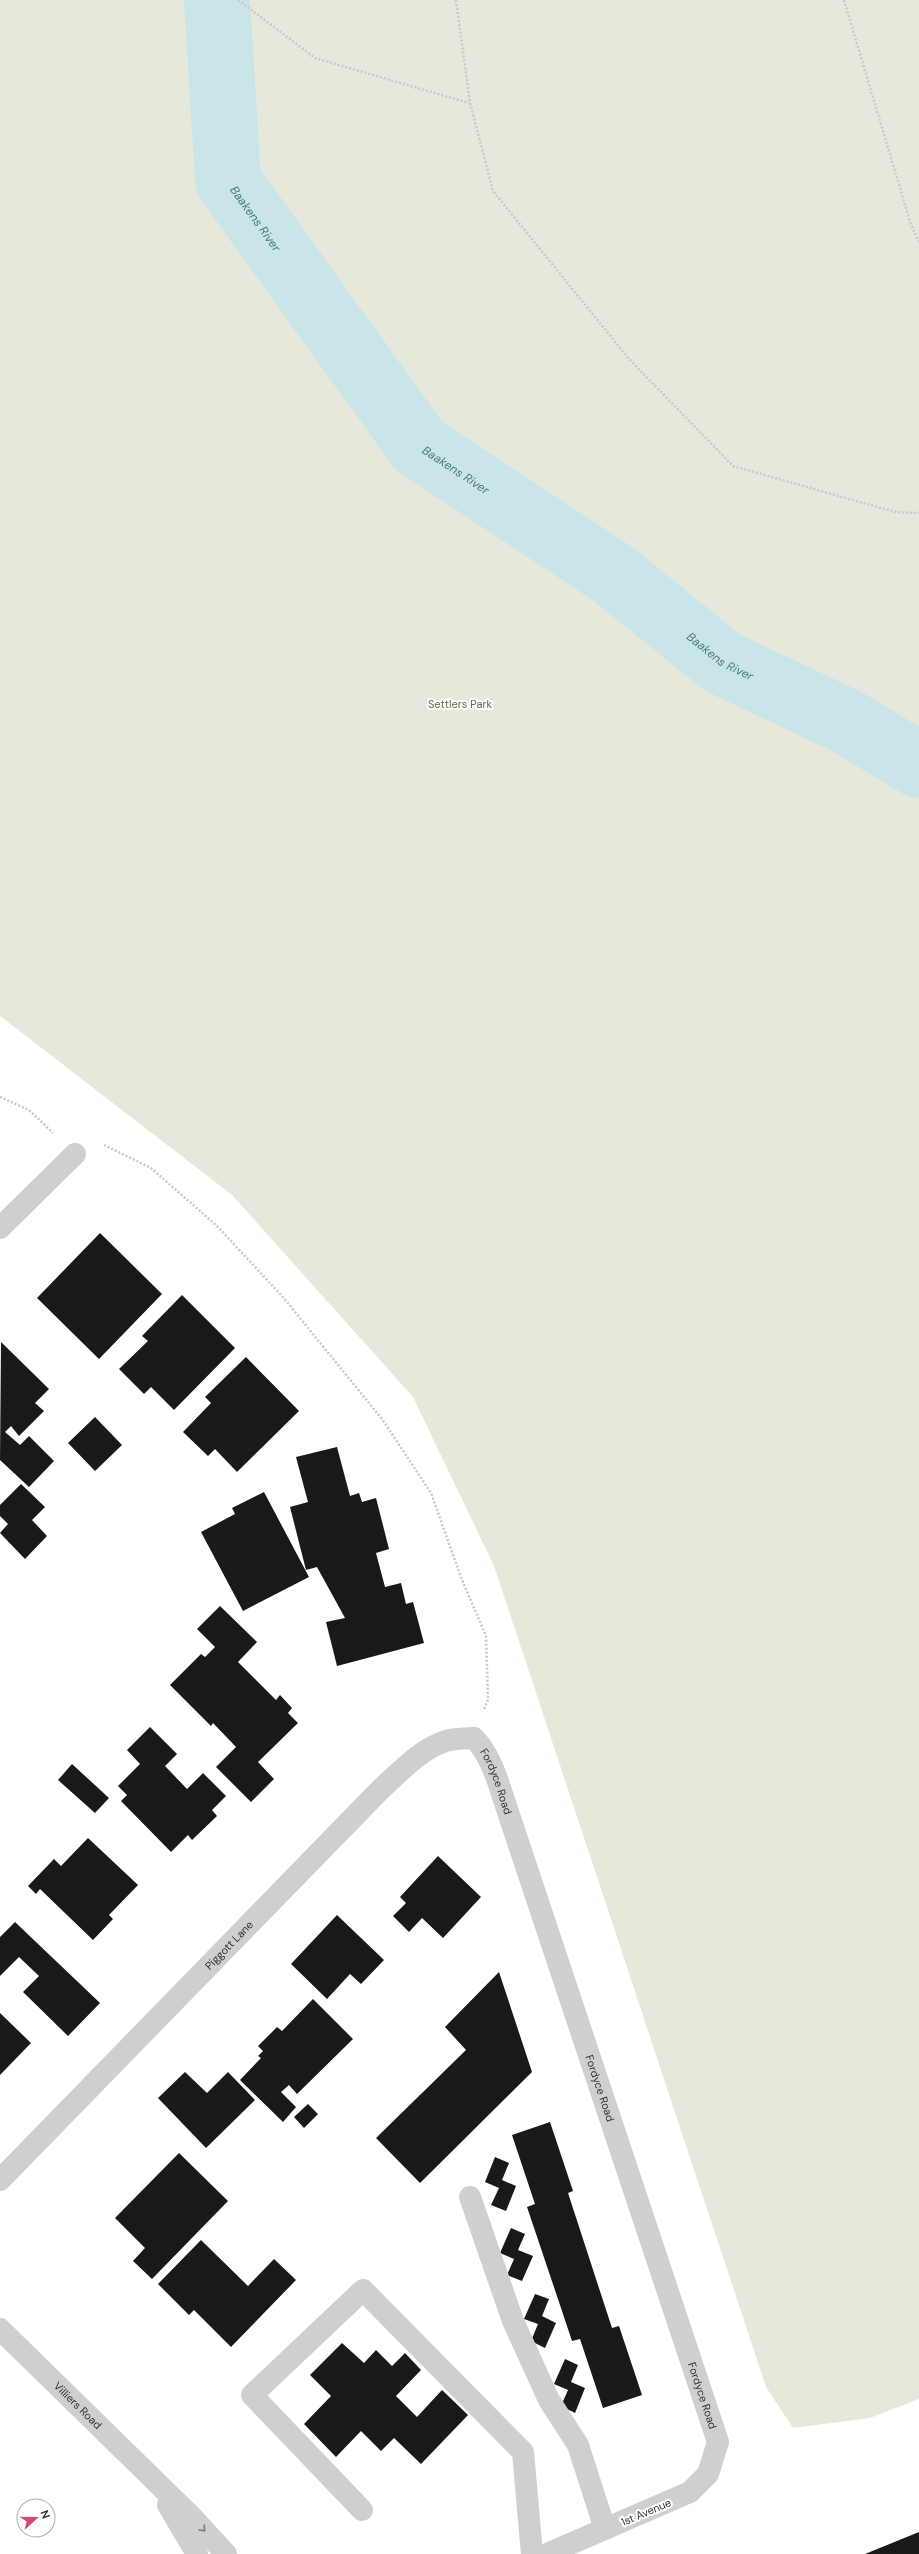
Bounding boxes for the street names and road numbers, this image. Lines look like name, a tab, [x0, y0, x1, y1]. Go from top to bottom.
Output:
street label: Fordyce Road	[477, 1746, 515, 1816]
street label: Piggott Lane	[202, 1918, 256, 1973]
street label: Fordyce Road	[582, 2053, 618, 2124]
street label: Fordyce Road	[685, 2360, 720, 2431]
street label: Villiers Road	[51, 2379, 105, 2432]
street label: 1st Avenue	[619, 2495, 673, 2529]

